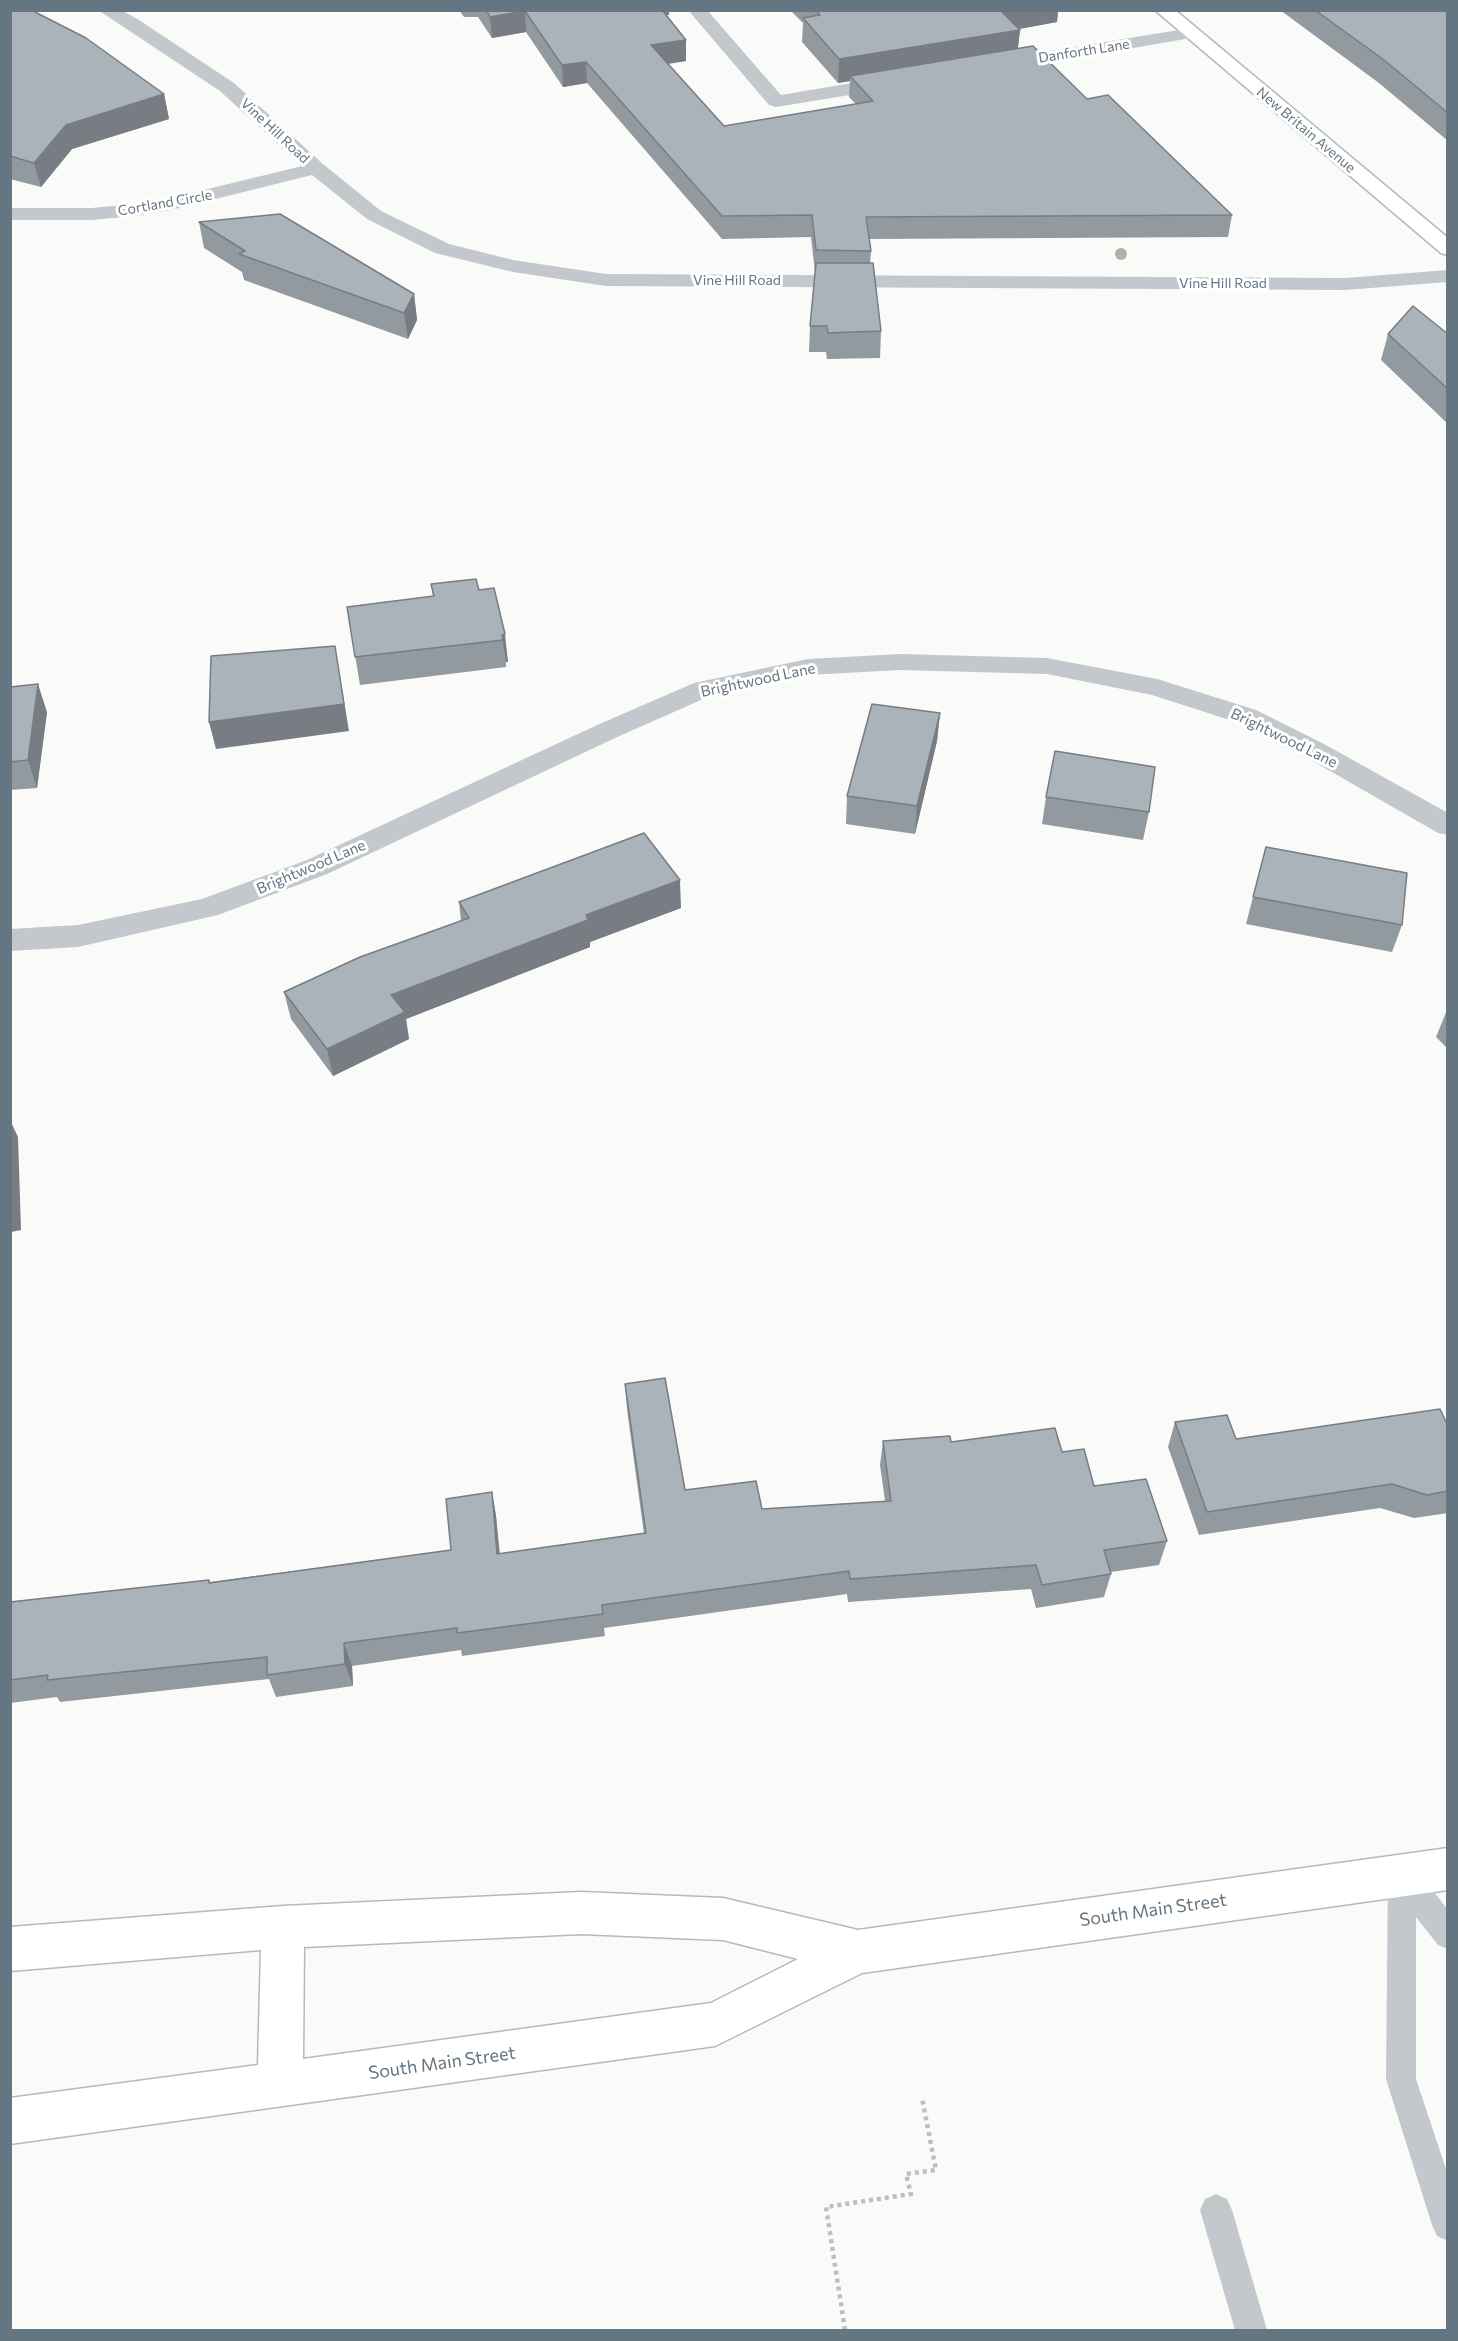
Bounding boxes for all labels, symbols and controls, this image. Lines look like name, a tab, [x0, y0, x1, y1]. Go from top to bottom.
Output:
street label: Danforth Lane	[1037, 36, 1131, 66]
street label: New Britain Avenue	[1253, 84, 1359, 176]
street label: Vine Hill Road	[237, 95, 313, 167]
street label: Cortland Circle	[117, 186, 213, 220]
street label: Vine Hill Road	[693, 272, 781, 288]
street label: Vine Hill Road	[1179, 275, 1267, 291]
street label: Brightwood Lane	[699, 659, 817, 701]
street label: Brightwood Lane	[1228, 704, 1340, 772]
street label: Brightwood Lane	[254, 836, 368, 898]
street label: South Main Street	[1078, 1889, 1228, 1931]
street label: South Main Street	[367, 2042, 517, 2084]

